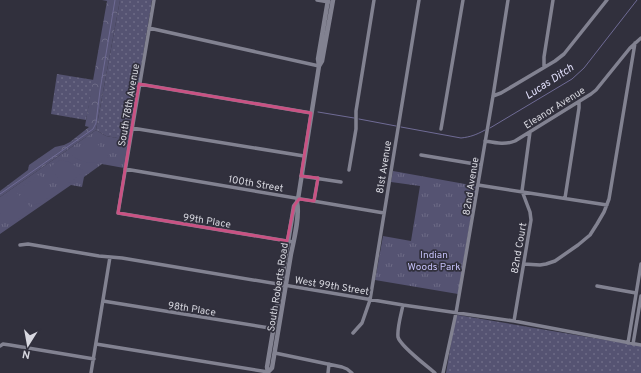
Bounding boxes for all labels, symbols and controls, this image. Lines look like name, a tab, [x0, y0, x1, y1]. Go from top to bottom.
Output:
water label: Lucas Ditch	[523, 61, 577, 103]
street label: South 78th Avenue	[116, 63, 143, 148]
street label: Eleanor Avenue	[522, 84, 588, 132]
street label: 81st Avenue	[374, 140, 395, 195]
street label: 82nd Avenue	[460, 156, 483, 216]
street label: 100th Street	[227, 173, 284, 196]
street label: 99th Place	[182, 211, 232, 232]
street label: 82nd Court	[509, 222, 530, 275]
street label: South Roberts Road	[265, 242, 292, 333]
park label: Indian Woods Park	[408, 249, 460, 274]
street label: West 99th Street	[294, 274, 370, 299]
street label: 98th Place	[167, 299, 217, 320]
north arrow	[8, 325, 48, 365]
text: N	[21, 346, 31, 361]

